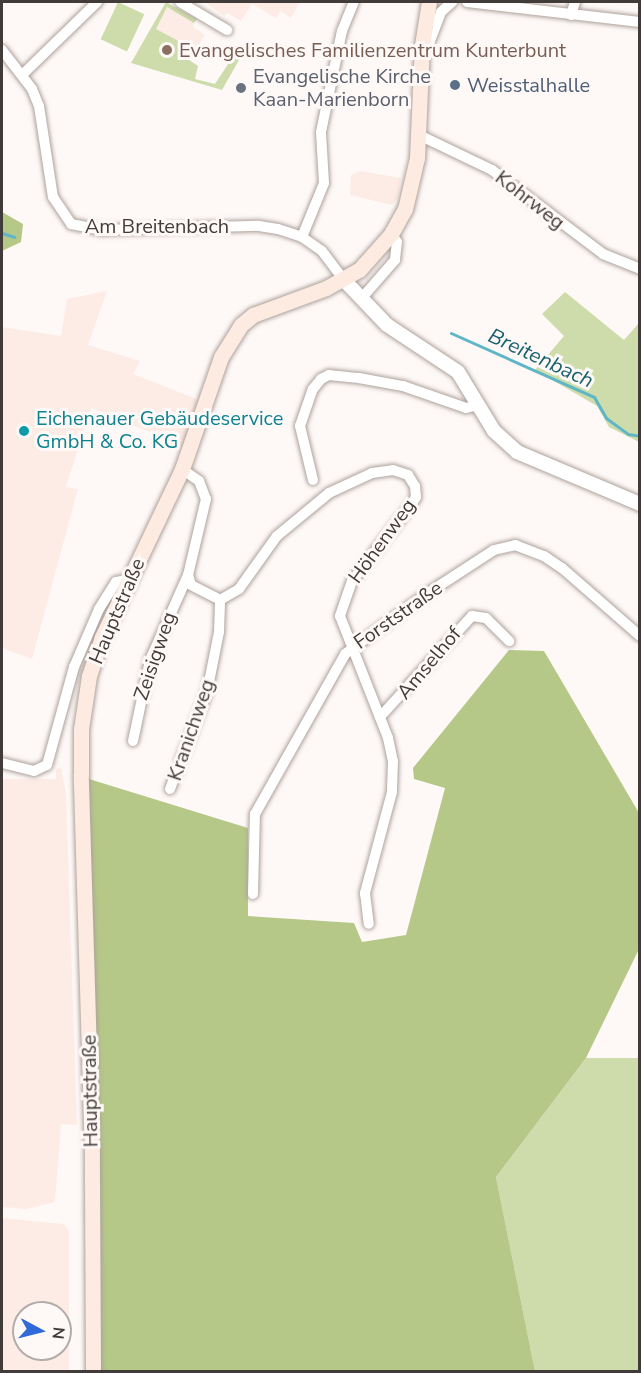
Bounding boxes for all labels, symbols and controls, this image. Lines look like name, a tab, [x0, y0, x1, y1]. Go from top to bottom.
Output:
place label: Evangelisches Familienzentrum Kunterbunt	[179, 38, 566, 62]
marker: Evangelisches Familienzentrum Kunterbunt	[160, 43, 174, 57]
place label: Evangelische Kirche Kaan-Marienborn	[253, 64, 431, 111]
place label: Weisstalhalle	[467, 73, 590, 97]
marker: Weisstalhalle	[448, 78, 462, 92]
marker: Evangelische Kirche Kaan-Marienborn	[234, 81, 248, 95]
street label: Kohrweg	[490, 165, 570, 235]
street label: Am Breitenbach	[85, 214, 229, 238]
water label: Breitenbach	[484, 323, 598, 393]
place label: Eichenauer Gebäudeservice GmbH & Co. KG	[36, 407, 283, 454]
marker: Eichenauer Gebäudeservice GmbH & Co. KG	[17, 424, 31, 438]
street label: Höhenweg	[343, 494, 421, 588]
street label: Hauptstraße	[84, 554, 150, 668]
street label: Forststraße	[349, 576, 447, 654]
street label: Zeisigweg	[129, 609, 181, 703]
street label: Amselhof	[392, 622, 466, 704]
street label: Kranichweg	[162, 676, 220, 784]
street label: Hauptstraße	[77, 1034, 103, 1148]
north arrow	[12, 1301, 72, 1361]
text: N	[46, 1326, 70, 1340]

